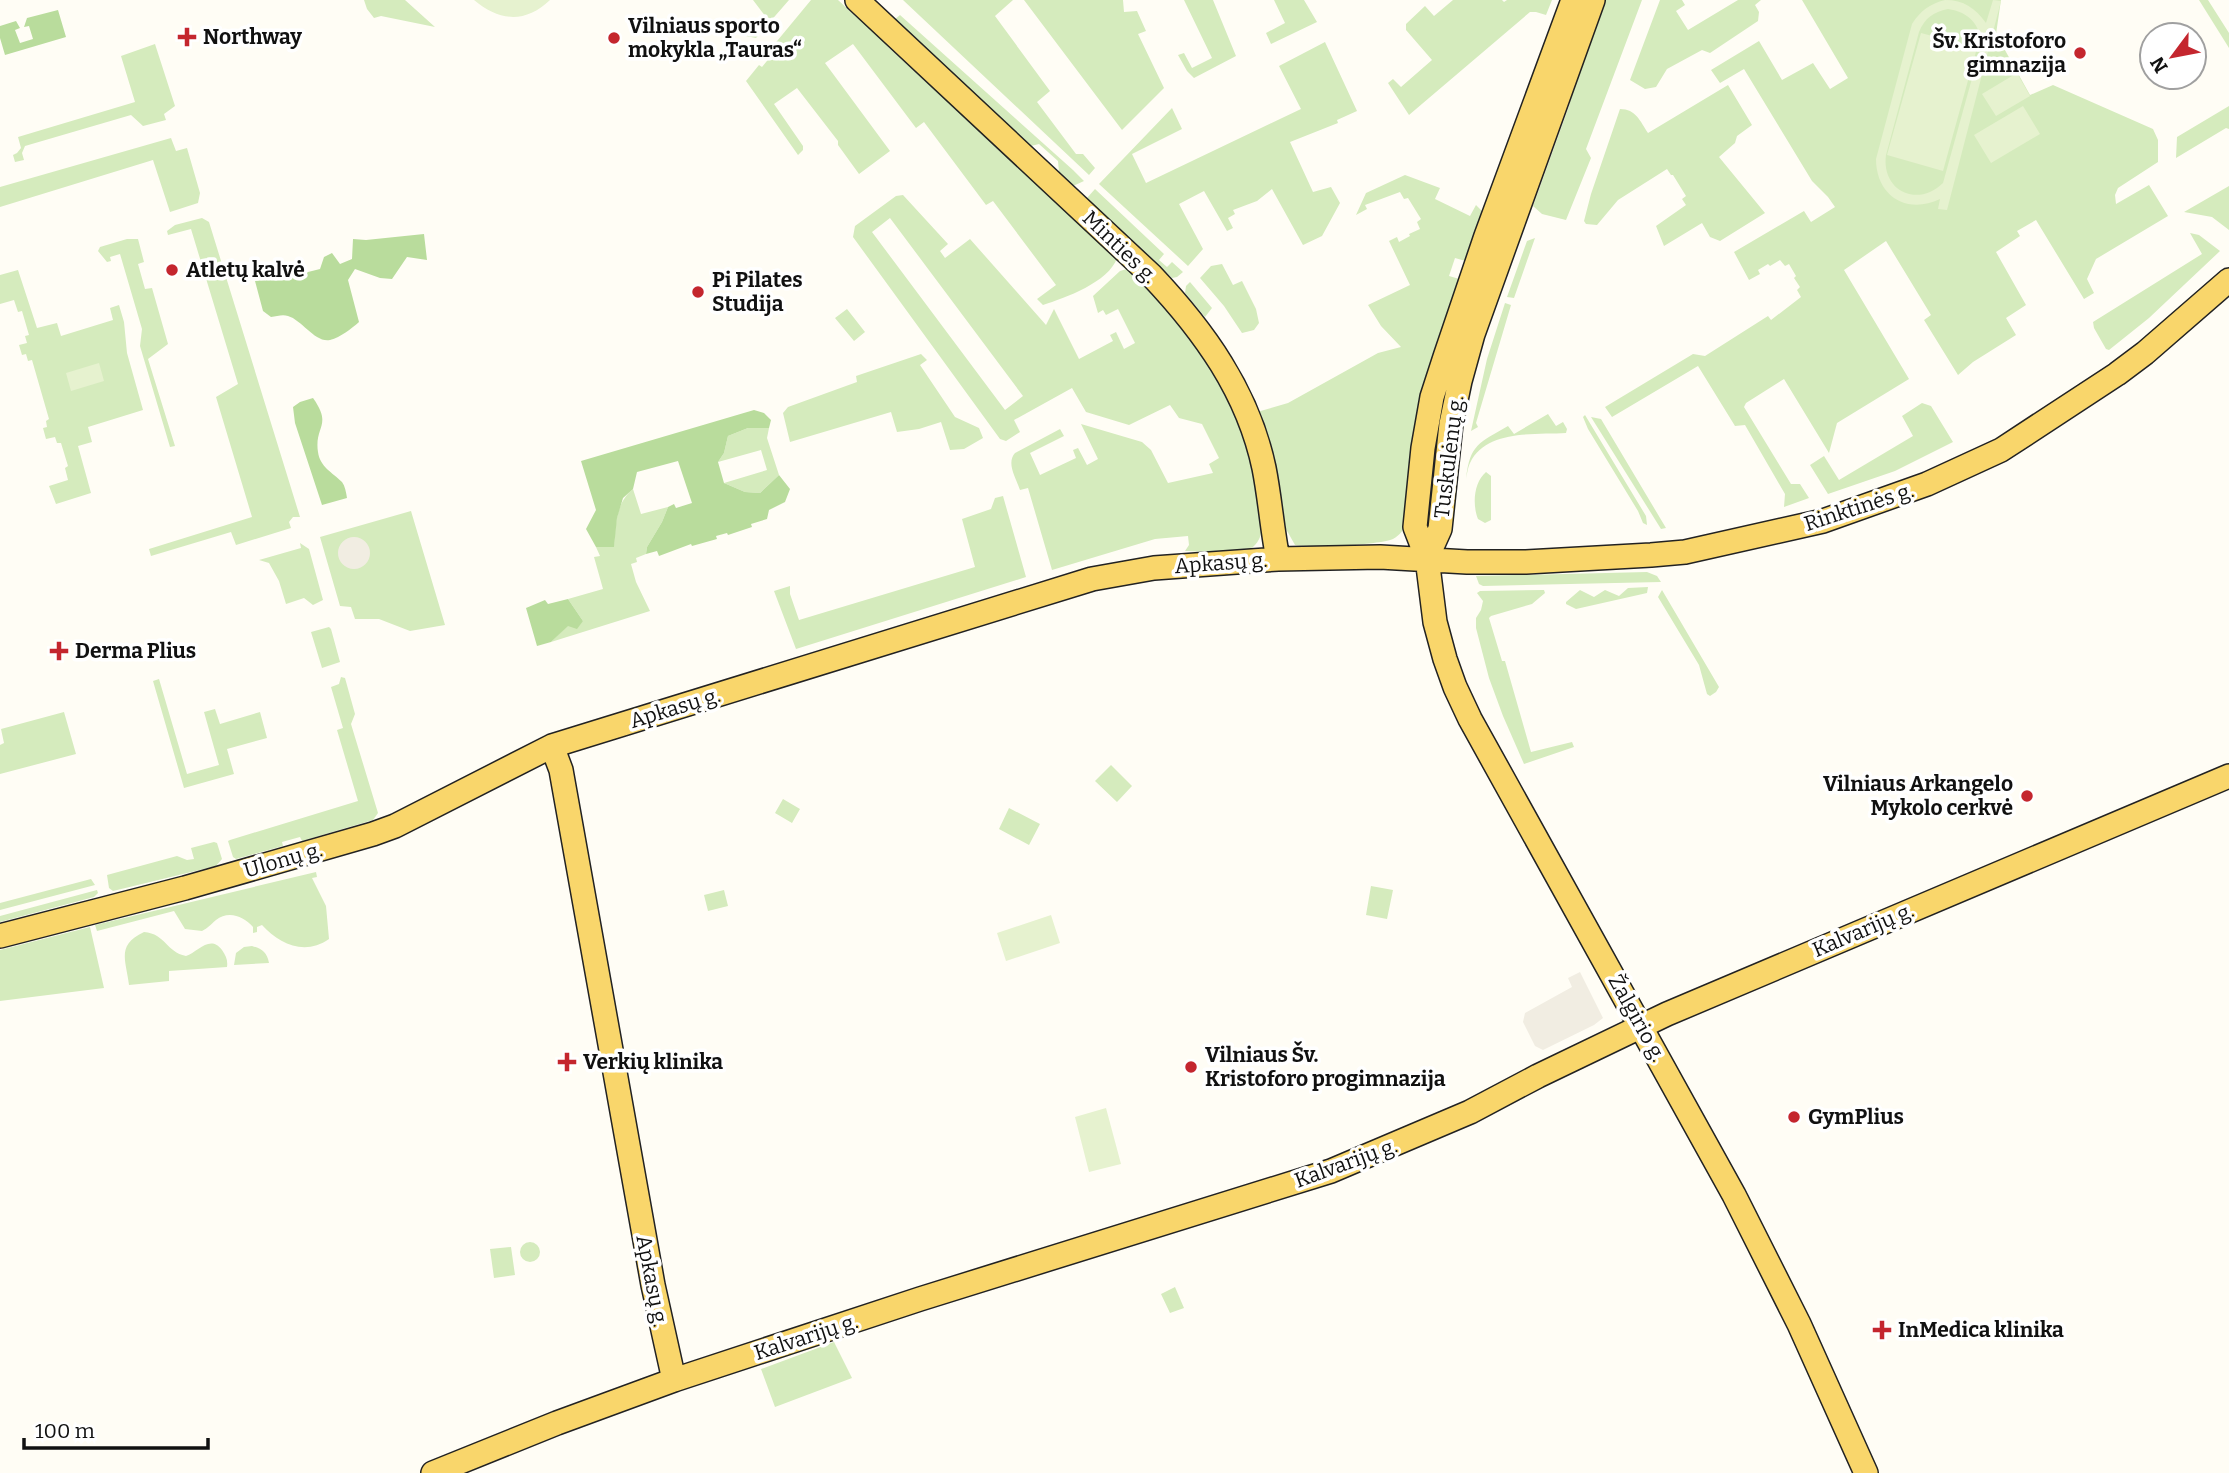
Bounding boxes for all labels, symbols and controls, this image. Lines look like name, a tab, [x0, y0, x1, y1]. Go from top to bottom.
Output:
place label: Vilniaus sporto mokykla „Tauras“	[628, 13, 802, 63]
north arrow	[2138, 21, 2208, 91]
place label: Northway	[203, 24, 302, 50]
place label: Šv. Kristoforo gimnazija	[1932, 26, 2066, 78]
marker: Northway	[177, 27, 197, 47]
marker: Vilniaus sporto mokykla „Tauras“	[606, 30, 622, 46]
marker: Šv. Kristoforo gimnazija	[2072, 45, 2088, 61]
text: N	[2145, 52, 2173, 77]
street label: Minties g.	[1077, 205, 1163, 289]
place label: Atletų kalvė	[186, 257, 305, 283]
marker: Atletų kalvė	[164, 262, 180, 278]
place label: Pi Pilates Studija	[712, 267, 803, 317]
marker: Pi Pilates Studija	[690, 284, 706, 300]
street label: Tuskulėnų g.	[1429, 394, 1469, 520]
street label: Rinktinės g.	[1801, 477, 1917, 537]
street label: Apkasų g.	[1174, 547, 1268, 579]
place label: Derma Plius	[75, 638, 196, 664]
marker: Derma Plius	[49, 641, 69, 661]
street label: Apkasų g.	[627, 682, 723, 734]
place label: Vilniaus Arkangelo Mykolo cerkvė	[1823, 771, 2013, 821]
marker: Vilniaus Arkangelo Mykolo cerkvė	[2019, 788, 2035, 804]
street label: Ulonų g.	[241, 836, 325, 884]
street label: Kalvarijų g.	[1808, 897, 1918, 963]
street label: Žalgirio g.	[1602, 970, 1672, 1066]
place label: Vilniaus Šv. Kristoforo progimnazija	[1205, 1040, 1446, 1092]
place label: Verkių klinika	[583, 1049, 723, 1075]
marker: Verkių klinika	[557, 1052, 577, 1072]
marker: Vilniaus Šv. Kristoforo progimnazija	[1183, 1059, 1199, 1075]
place label: GymPlius	[1808, 1104, 1904, 1130]
marker: GymPlius	[1786, 1109, 1802, 1125]
street label: Kalvarijų g.	[1291, 1132, 1401, 1194]
street label: Apkasų g.	[630, 1233, 674, 1329]
street label: Kalvarijų g.	[751, 1308, 861, 1366]
place label: InMedica klinika	[1898, 1317, 2064, 1343]
marker: InMedica klinika	[1872, 1320, 1892, 1340]
scale bar	[24, 1406, 208, 1450]
text: 100 m	[35, 1418, 95, 1444]

